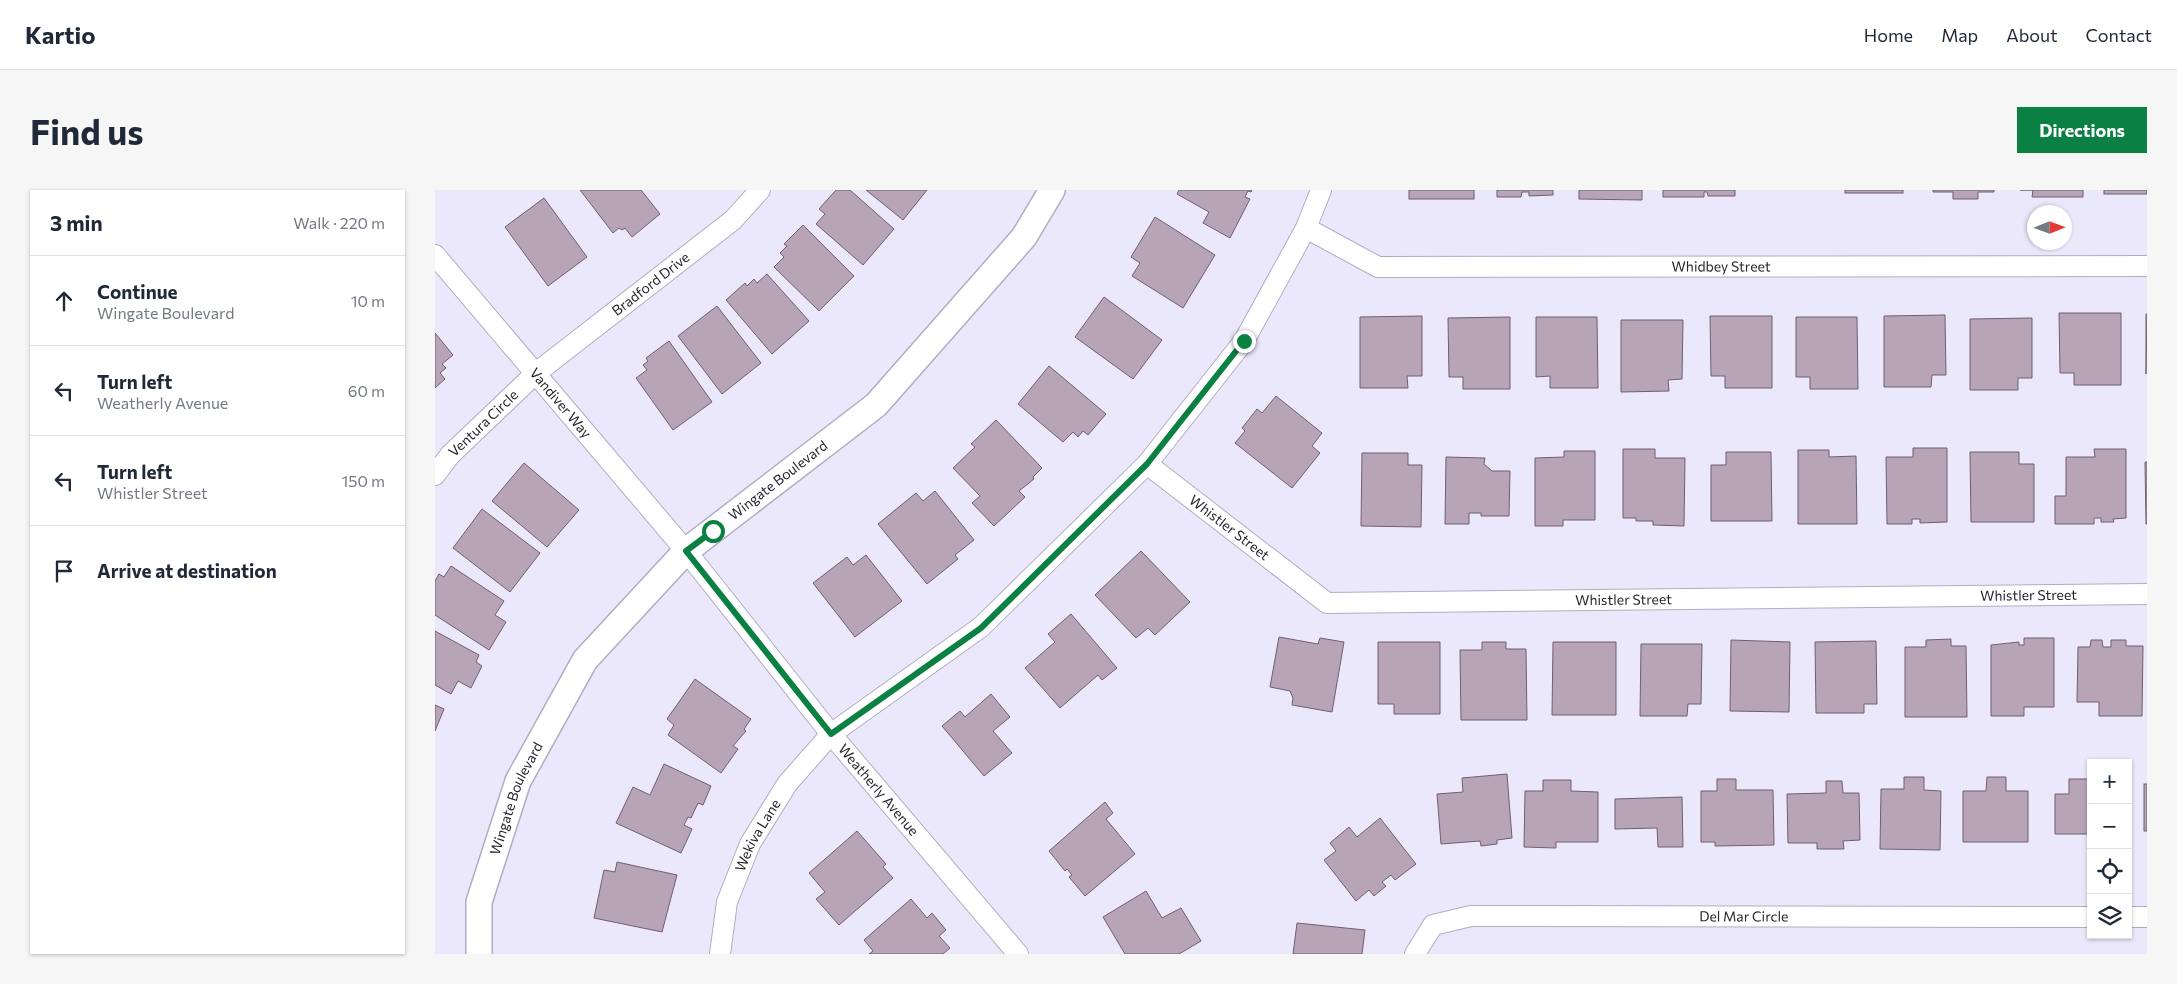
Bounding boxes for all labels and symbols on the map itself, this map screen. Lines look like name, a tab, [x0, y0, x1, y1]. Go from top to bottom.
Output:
north arrow	[2027, 205, 2072, 250]
street label: Bradford Drive	[608, 248, 692, 319]
street label: Whidbey Street	[1672, 257, 1771, 275]
route end	[1233, 330, 1256, 353]
street label: Vandiver Way	[526, 364, 595, 441]
street label: Ventura Circle	[445, 386, 521, 460]
street label: Wingate Boulevard	[725, 437, 831, 523]
street label: Whistler Street	[1186, 491, 1273, 564]
route start	[702, 520, 725, 543]
street label: Whistler Street	[1980, 586, 2077, 604]
street label: Whistler Street	[1575, 590, 1672, 608]
street label: Wingate Boulevard	[486, 739, 546, 857]
street label: Weatherly Avenue	[835, 740, 923, 839]
street label: Wekiva Lane	[731, 796, 784, 874]
street label: Del Mar Circle	[1699, 907, 1788, 925]

